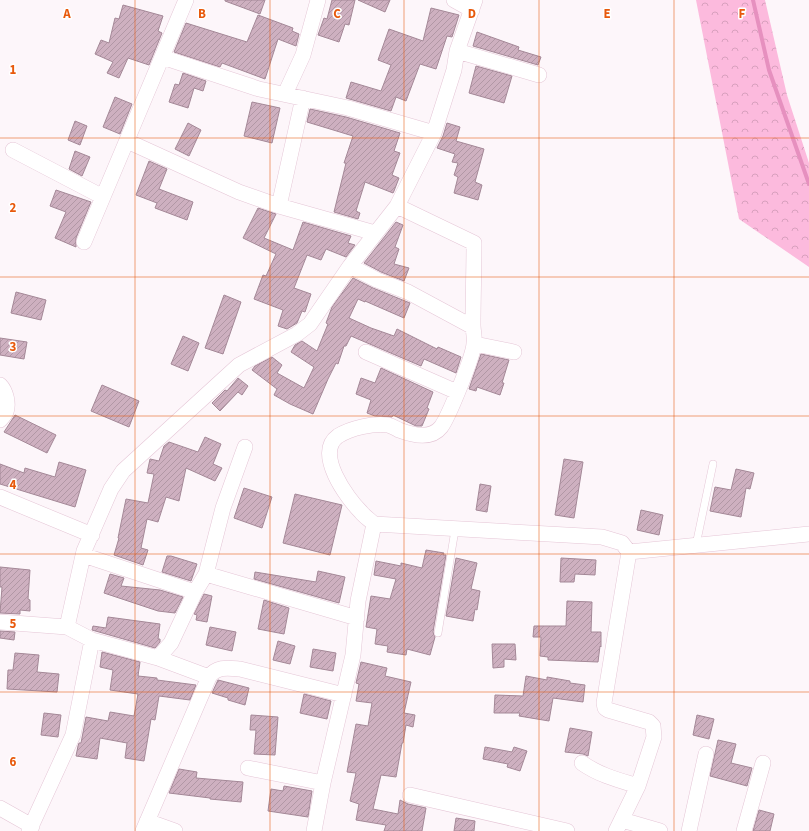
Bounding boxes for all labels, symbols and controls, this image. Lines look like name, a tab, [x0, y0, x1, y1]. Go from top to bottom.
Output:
text: A	[62, 5, 71, 23]
text: B	[198, 5, 206, 23]
text: C	[333, 5, 341, 23]
text: D	[468, 5, 476, 23]
text: E	[603, 5, 611, 23]
text: F	[739, 5, 746, 23]
text: 1	[10, 61, 17, 79]
text: 2	[10, 199, 17, 217]
text: 3	[10, 338, 17, 356]
text: 4	[10, 476, 17, 494]
text: 5	[10, 615, 17, 633]
text: 6	[10, 753, 17, 771]

